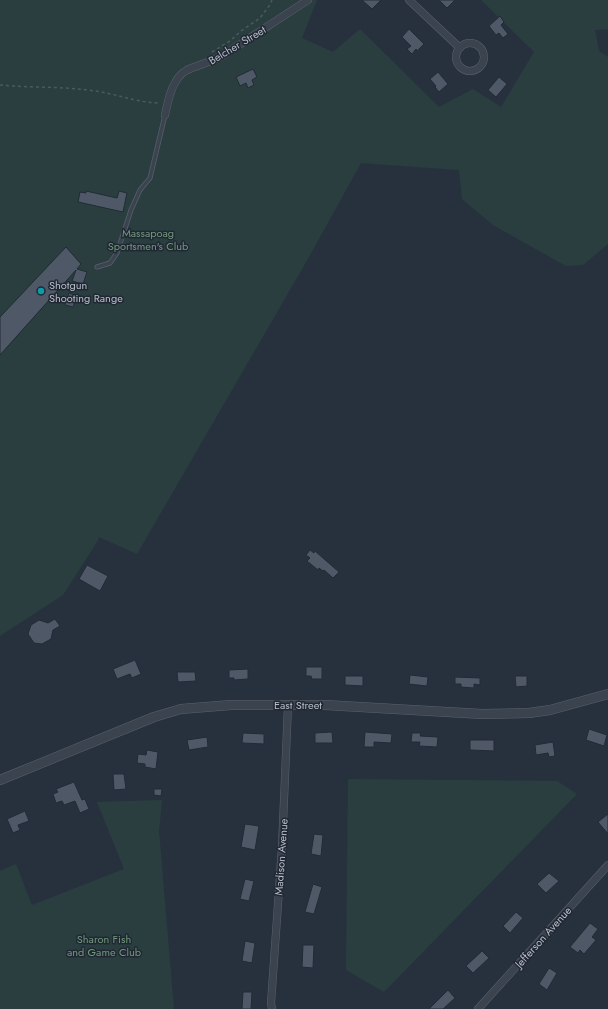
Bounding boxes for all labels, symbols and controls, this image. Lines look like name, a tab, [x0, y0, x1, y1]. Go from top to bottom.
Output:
street label: Belcher Street	[205, 21, 269, 68]
park label: Massapoag Sportsmen's Club	[108, 225, 188, 254]
place label: Shotgun Shooting Range	[49, 277, 123, 306]
marker: Shotgun Shooting Range	[36, 286, 46, 296]
street label: East Street	[274, 697, 322, 713]
street label: Madison Avenue	[270, 818, 292, 896]
street label: Jefferson Avenue	[510, 902, 575, 973]
park label: Sharon Fish and Game Club	[67, 931, 141, 960]

